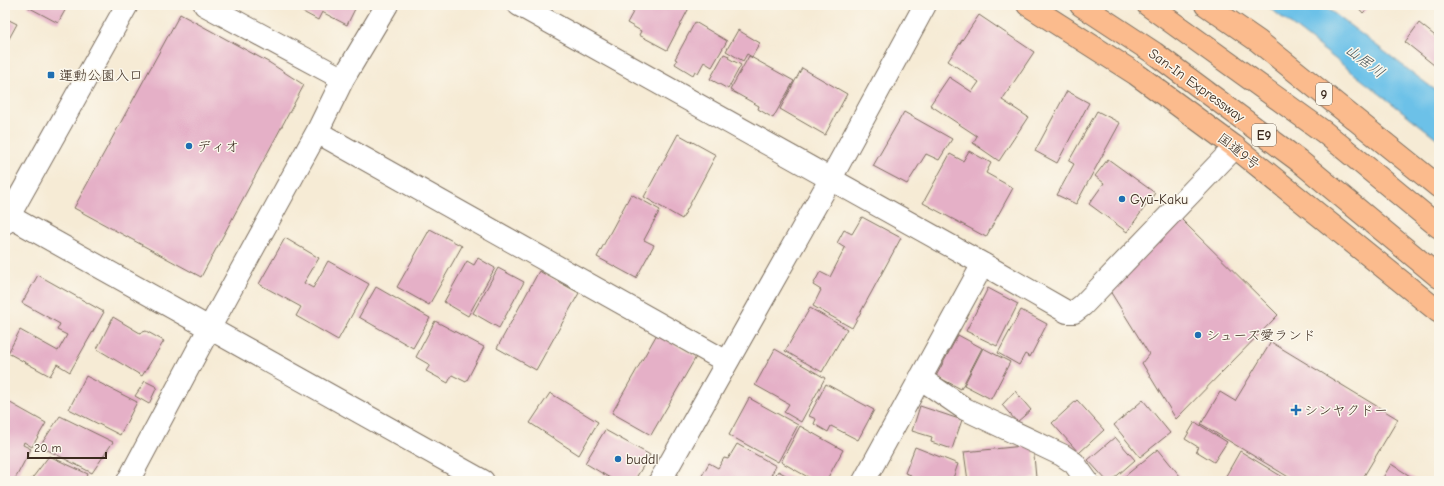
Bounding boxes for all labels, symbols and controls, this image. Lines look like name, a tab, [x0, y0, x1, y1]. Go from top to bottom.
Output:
water label: 山居川	[1342, 40, 1388, 82]
street label: San-In Expressway	[1145, 45, 1249, 126]
place label: 運動公園入口	[59, 67, 143, 84]
marker: 運動公園入口	[46, 70, 56, 80]
road number: 9	[1316, 83, 1332, 105]
road number: E9	[1252, 124, 1276, 146]
street label: 国道9号	[1214, 129, 1263, 173]
place label: ディオ	[197, 138, 239, 155]
marker: ディオ	[184, 141, 194, 151]
place label: Gyū-Kaku	[1130, 191, 1188, 208]
marker: Gyū-Kaku	[1117, 194, 1127, 204]
place label: シューズ愛ランド	[1206, 327, 1316, 344]
marker: シューズ愛ランド	[1193, 330, 1203, 340]
place label: シンヤクドー	[1304, 402, 1388, 419]
marker: シンヤクドー	[1291, 405, 1301, 415]
scale bar	[28, 434, 106, 460]
text: 20 m	[34, 441, 62, 455]
place label: buddl	[626, 451, 659, 468]
marker: buddl	[613, 454, 623, 464]

